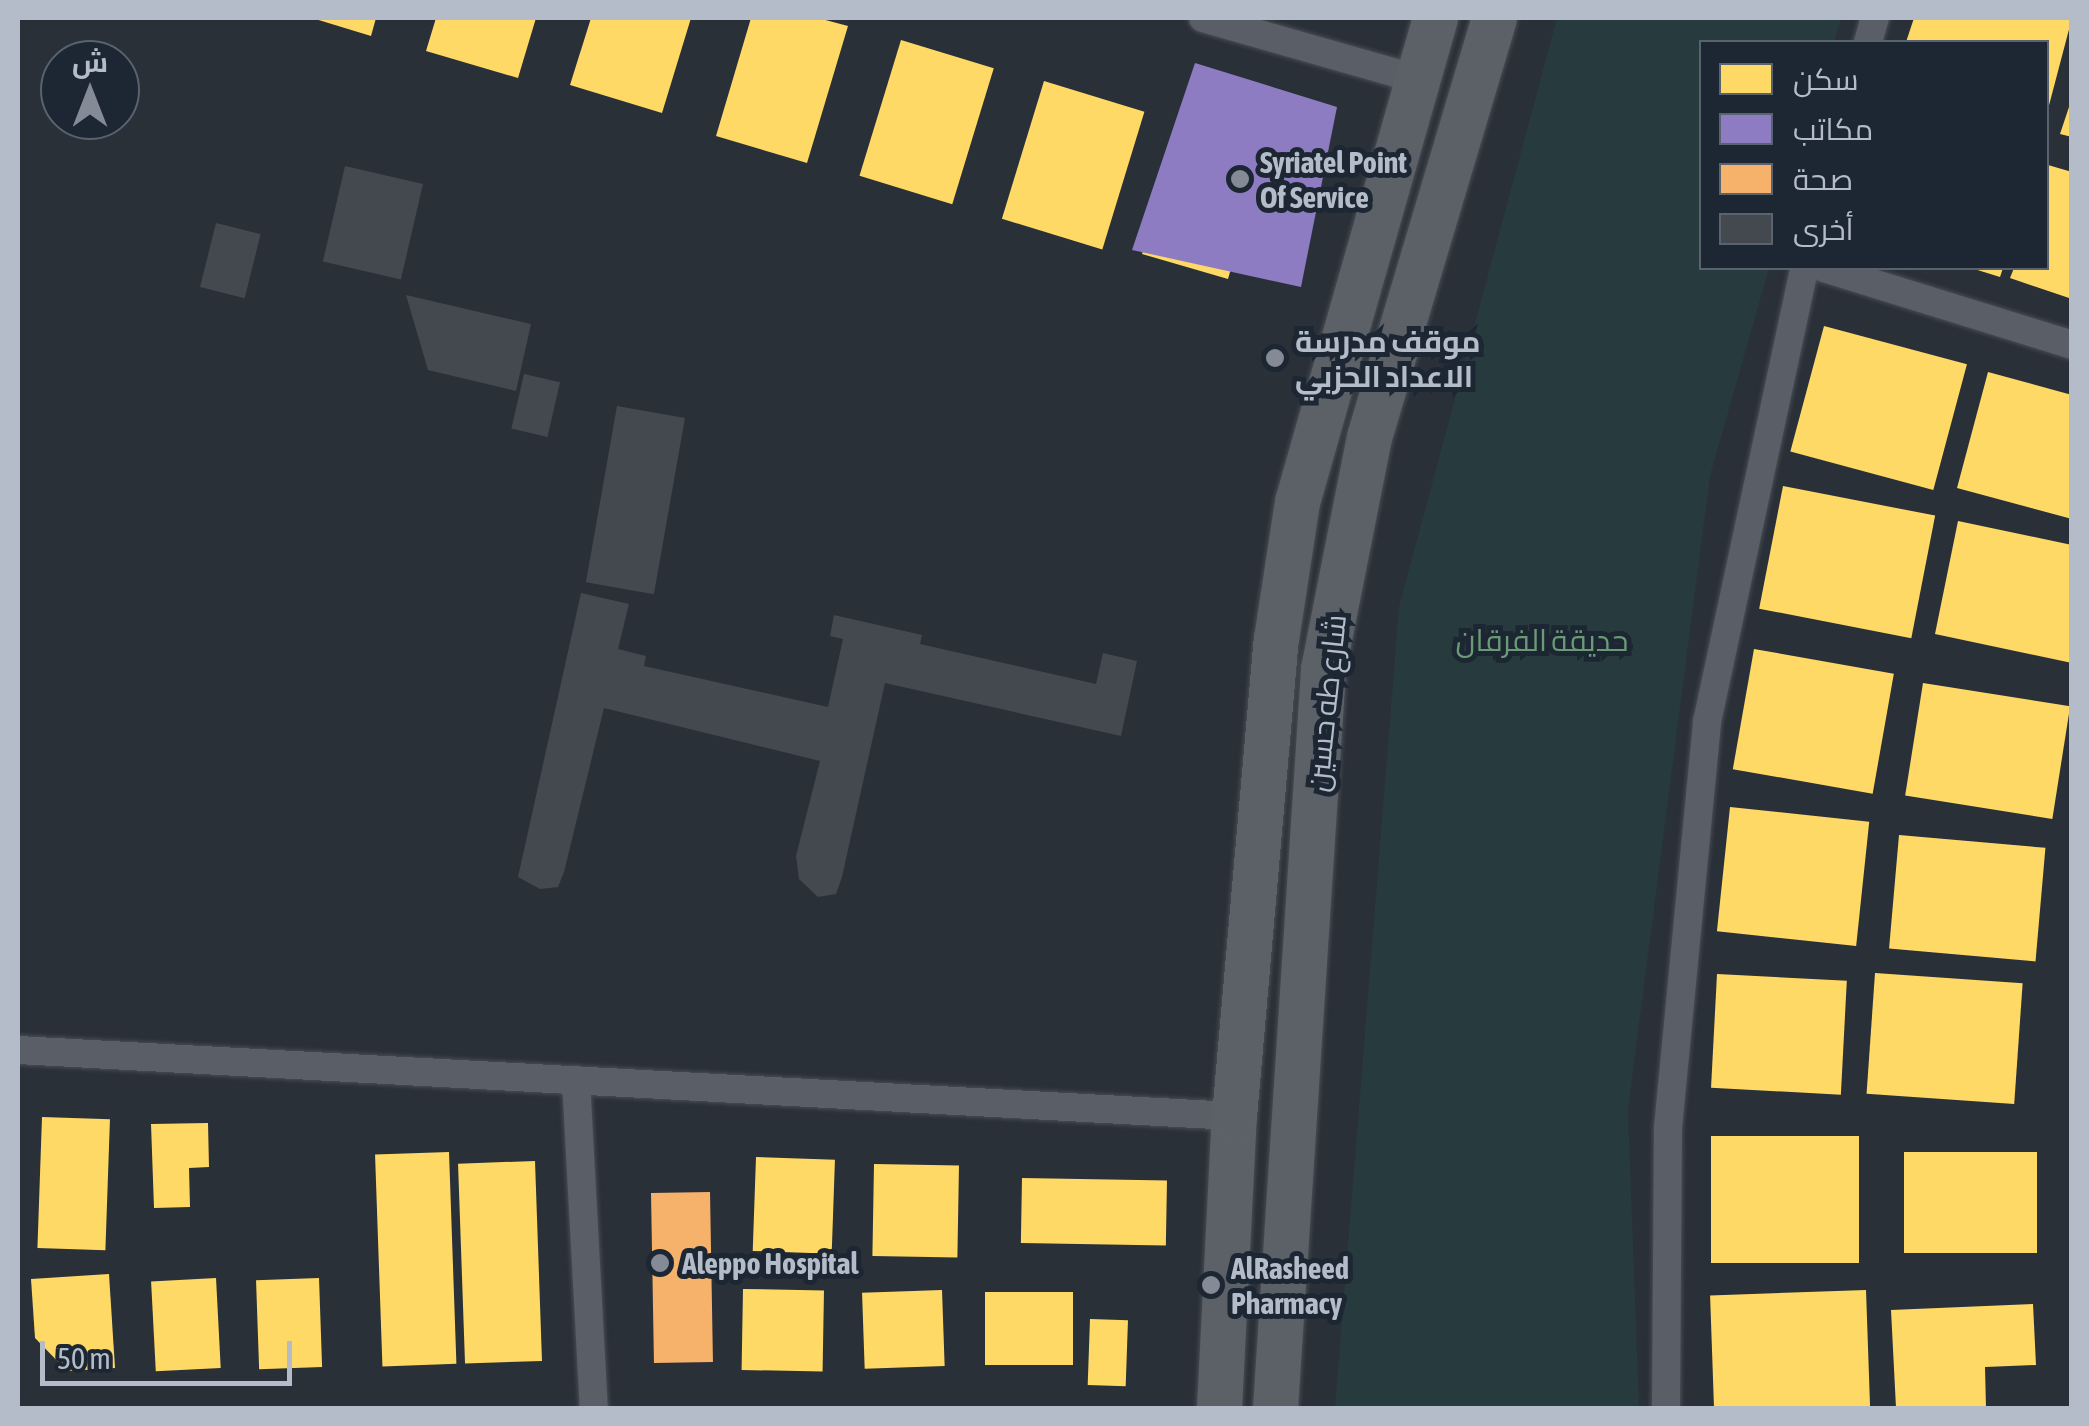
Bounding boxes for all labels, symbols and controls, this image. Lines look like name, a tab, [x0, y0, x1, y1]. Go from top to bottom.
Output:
north arrow	[40, 40, 140, 140]
legend	[1699, 40, 2049, 270]
text: ش	[72, 46, 108, 78]
text: سكن	[1793, 62, 1859, 96]
text: مكاتب	[1793, 112, 1873, 146]
place label: Syriatel Point Of Service	[1260, 144, 1407, 214]
text: صحة	[1793, 162, 1853, 196]
marker: Syriatel Point Of Service	[1229, 168, 1251, 190]
text: أخرى	[1793, 212, 1854, 246]
place label: موقف مدرسة الاعداد الحزبي	[1295, 323, 1481, 394]
marker: موقف مدرسة الاعداد الحزبي	[1264, 347, 1286, 369]
street label: شارع طه حسين	[1299, 613, 1353, 793]
park label: حديقة الفرقان	[1456, 622, 1628, 658]
place label: Aleppo Hospital	[682, 1245, 858, 1281]
marker: Aleppo Hospital	[647, 1250, 673, 1276]
place label: AlRasheed Pharmacy	[1231, 1250, 1349, 1320]
marker: AlRasheed Pharmacy	[1200, 1274, 1222, 1296]
scale bar	[45, 1321, 298, 1383]
text: 50 m	[57, 1341, 111, 1375]

